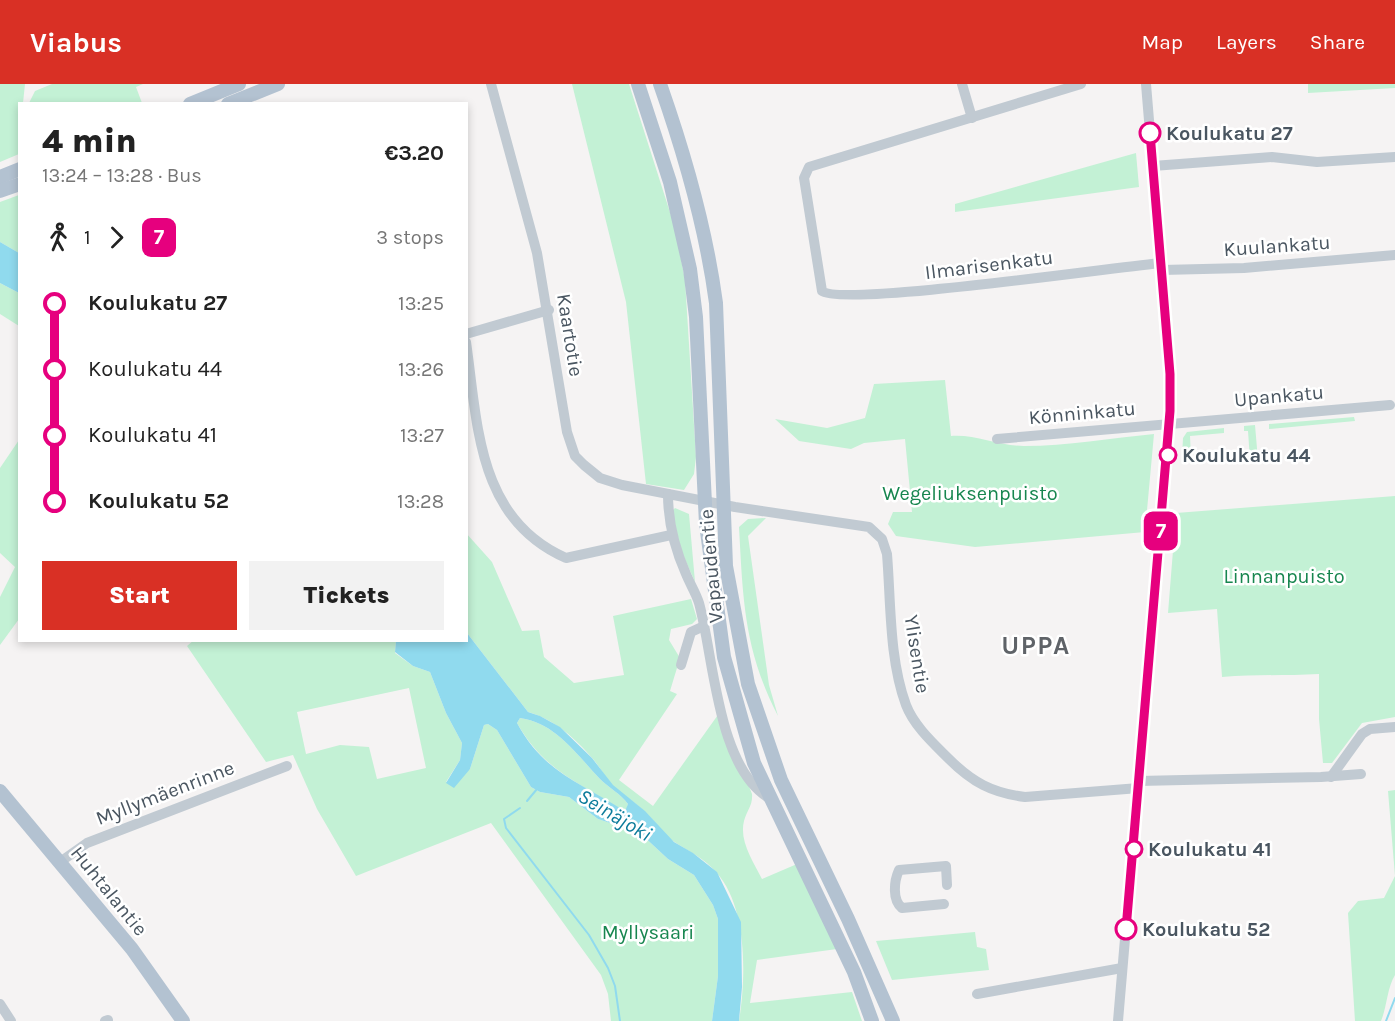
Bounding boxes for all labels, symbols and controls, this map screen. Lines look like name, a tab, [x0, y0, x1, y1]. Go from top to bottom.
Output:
text: Viabus	[30, 26, 122, 59]
text: Map	[1141, 30, 1183, 54]
text: Layers	[1216, 30, 1277, 54]
text: Share	[1310, 30, 1365, 54]
text: 4 min	[42, 122, 137, 160]
marker: Koulukatu 27	[1139, 122, 1161, 144]
place label: Koulukatu 27	[1166, 122, 1293, 145]
text: €3.20	[384, 140, 444, 166]
text: 13:24 – 13:28 · Bus	[42, 164, 202, 187]
icon: walk	[42, 221, 75, 254]
icon: forward	[100, 221, 133, 254]
text: 7	[154, 225, 164, 249]
text: 1	[84, 226, 91, 249]
text: 3 stops	[376, 226, 444, 249]
street label: Kuulankatu	[1223, 231, 1331, 261]
street label: Ilmarisenkatu	[924, 246, 1054, 284]
text: Koulukatu 27	[88, 290, 227, 316]
text: 13:25	[398, 292, 444, 315]
street label: Kaartotie	[552, 292, 588, 378]
text: Koulukatu 44	[88, 356, 222, 382]
text: 13:26	[398, 358, 444, 381]
street label: Upankatu	[1233, 381, 1325, 411]
street label: Könninkatu	[1028, 397, 1136, 429]
text: Koulukatu 41	[88, 422, 217, 448]
text: 13:27	[400, 424, 444, 447]
place label: Koulukatu 44	[1182, 444, 1310, 467]
marker: Koulukatu 44	[1159, 446, 1177, 464]
park label: Wegeliuksenpuisto	[882, 482, 1058, 505]
text: Koulukatu 52	[88, 488, 229, 514]
text: 13:28	[397, 490, 444, 513]
street label: Vapaudentie	[695, 508, 727, 624]
line badge: 7	[1142, 512, 1180, 550]
text: 7	[1156, 519, 1166, 543]
button: Start	[42, 561, 237, 630]
button: Tickets	[249, 561, 444, 630]
park label: Linnanpuisto	[1223, 565, 1345, 588]
street label: Ylisentie	[899, 613, 935, 695]
district label: UPPA	[1001, 630, 1071, 661]
street label: Myllymäenrinne	[93, 756, 237, 830]
water label: Seinäjoki	[574, 784, 656, 846]
place label: Koulukatu 41	[1148, 838, 1272, 861]
marker: Koulukatu 41	[1125, 840, 1143, 858]
street label: Huhtalantie	[66, 842, 152, 940]
marker: Koulukatu 52	[1115, 918, 1137, 940]
place label: Koulukatu 52	[1142, 918, 1270, 941]
park label: Myllysaari	[602, 921, 694, 944]

